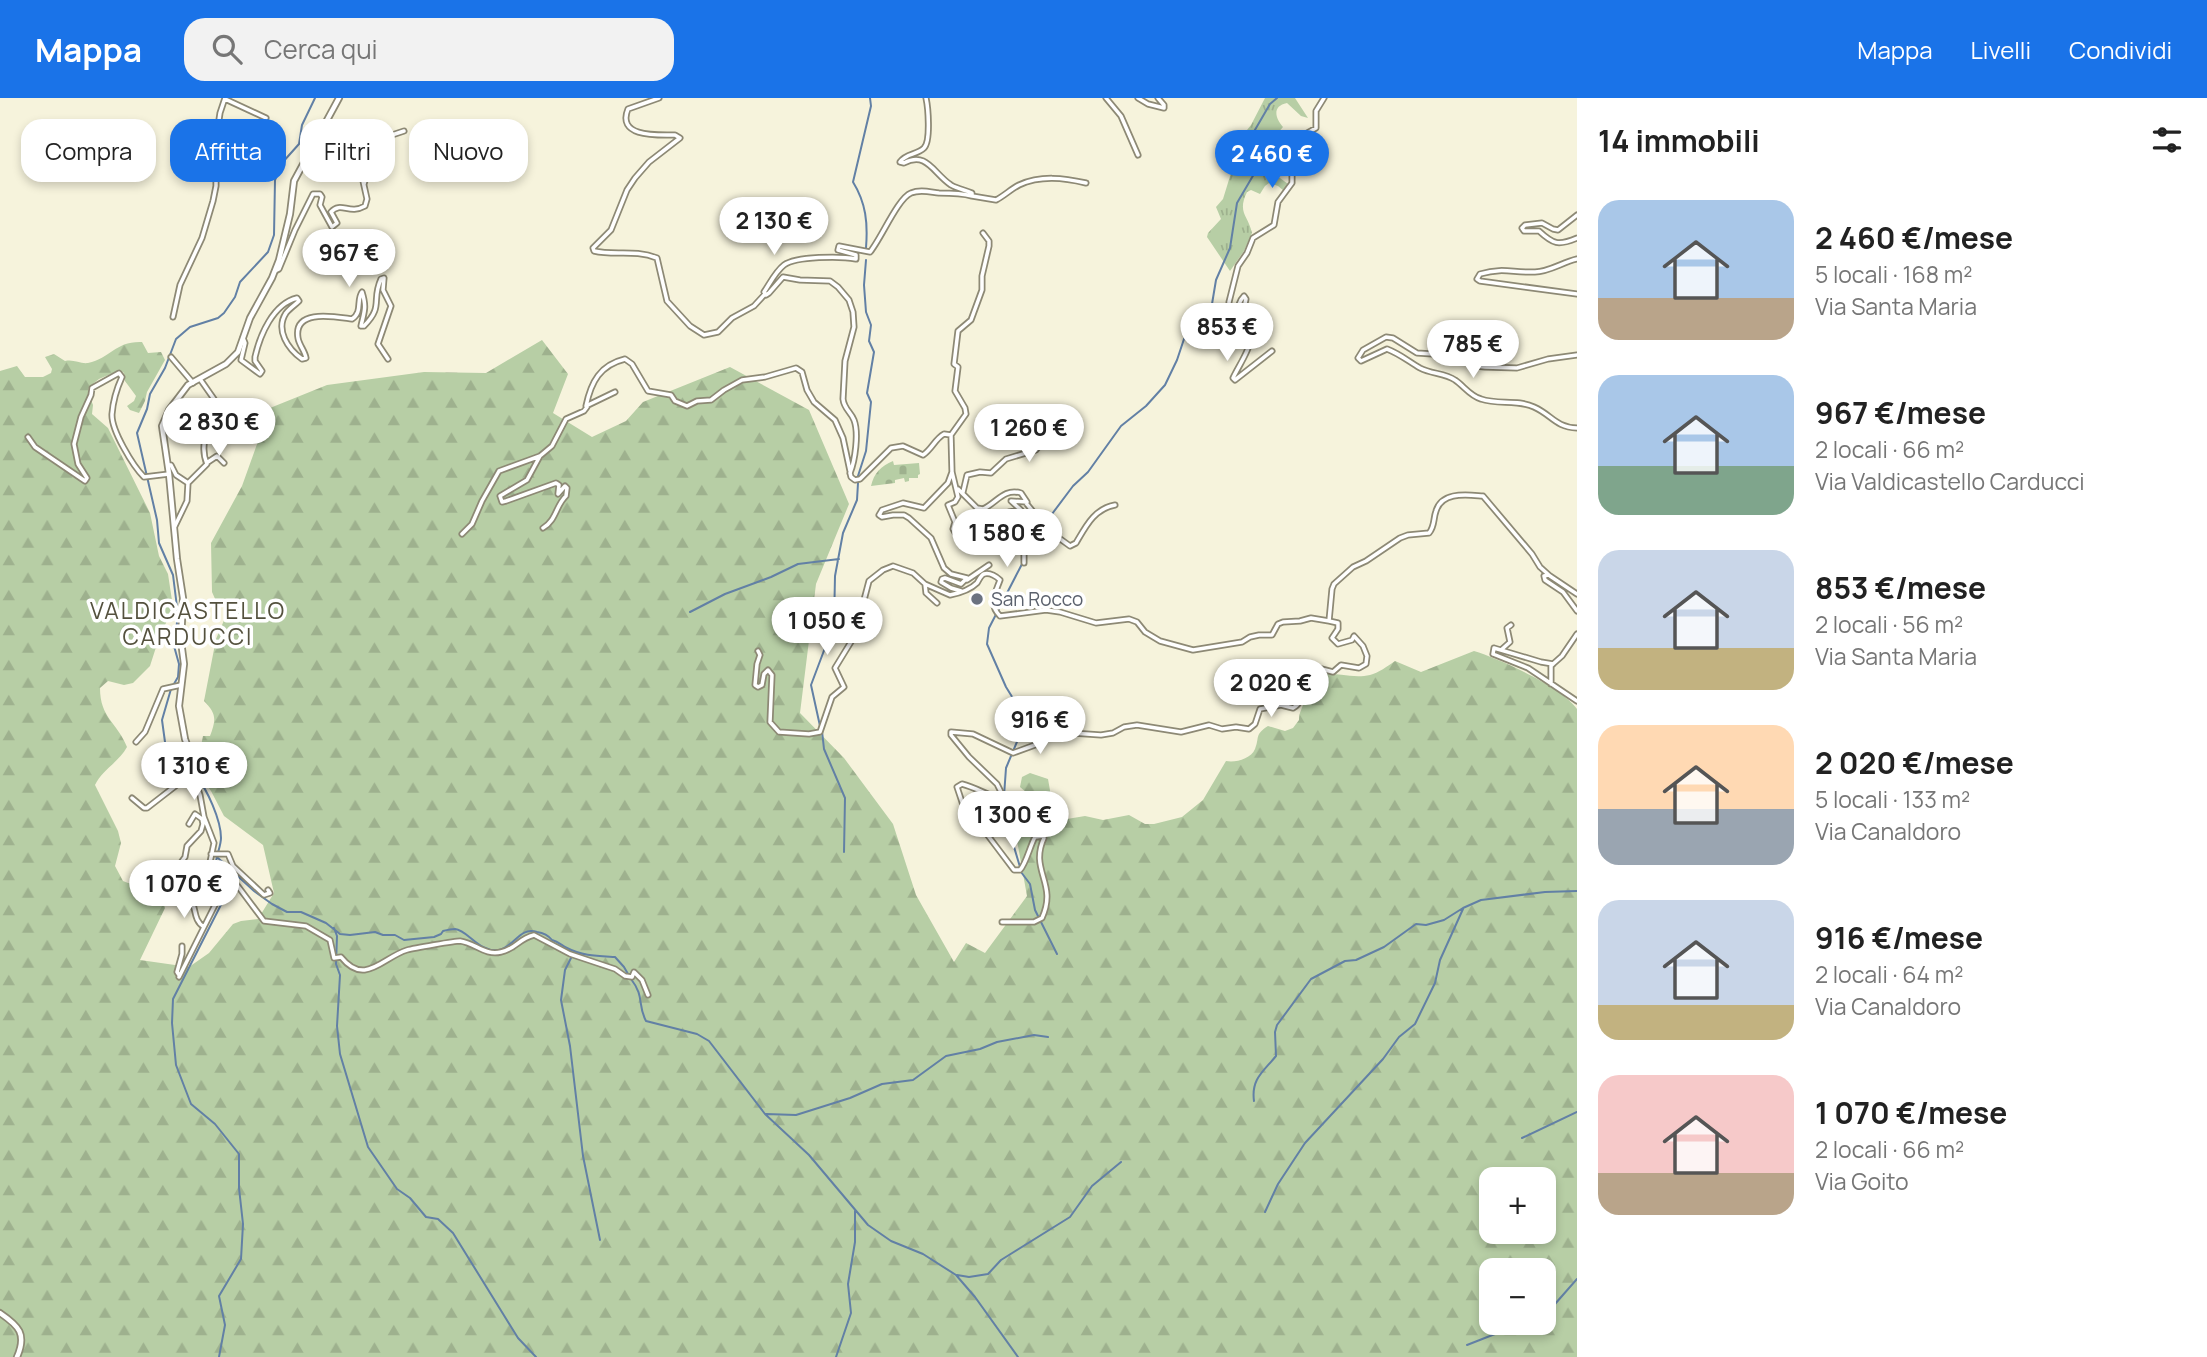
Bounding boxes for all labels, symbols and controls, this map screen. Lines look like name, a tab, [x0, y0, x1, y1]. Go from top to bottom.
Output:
search box	[184, 18, 674, 81]
text: Mappa	[35, 27, 142, 72]
icon: search	[208, 30, 246, 68]
text: Cerca qui	[264, 31, 378, 67]
text: Mappa	[1857, 33, 1933, 66]
text: Livelli	[1971, 33, 2031, 66]
text: Condividi	[2069, 33, 2172, 66]
chip: Compra	[21, 119, 156, 182]
chip: Affitta	[170, 119, 286, 182]
chip: Filtri	[300, 119, 395, 182]
chip: Nuovo	[409, 119, 528, 182]
text: 14 immobili	[1598, 120, 1760, 161]
icon: filters	[2148, 121, 2186, 159]
pin: 2 460 €	[1207, 130, 1337, 190]
text: 2 460 €	[1231, 137, 1313, 169]
pin: 2 130 €	[709, 198, 839, 257]
text: 2 130 €	[735, 204, 813, 236]
text: 2 460 €/mese	[1815, 217, 2013, 258]
icon: home	[1654, 228, 1738, 312]
pin: 967 €	[300, 230, 398, 289]
text: 967 €	[318, 236, 380, 268]
text: 5 locali · 168 m²	[1815, 258, 1972, 290]
text: Via Santa Maria	[1815, 290, 1977, 322]
pin: 853 €	[1178, 303, 1276, 363]
text: 853 €	[1196, 310, 1258, 342]
pin: 785 €	[1424, 320, 1522, 380]
text: 785 €	[1443, 327, 1503, 359]
text: 967 €/mese	[1815, 392, 1986, 433]
pin: 2 830 €	[154, 398, 284, 458]
icon: home	[1654, 403, 1738, 487]
pin: 1 260 €	[964, 404, 1094, 464]
text: 2 830 €	[178, 405, 260, 437]
text: 1 260 €	[990, 411, 1068, 443]
text: 2 locali · 66 m²	[1815, 433, 1964, 465]
text: Via Valdicastello Carducci	[1815, 465, 2085, 497]
pin: 1 580 €	[942, 510, 1072, 569]
text: 1 580 €	[968, 516, 1046, 548]
text: 853 €/mese	[1815, 567, 1986, 608]
icon: home	[1654, 578, 1738, 662]
place label: San Rocco	[991, 586, 1083, 612]
marker: San Rocco	[969, 591, 985, 607]
district label: VALDICASTELLO CARDUCCI	[90, 594, 286, 652]
pin: 1 050 €	[762, 598, 892, 657]
text: 1 050 €	[788, 604, 866, 636]
text: 2 locali · 56 m²	[1815, 608, 1963, 640]
text: Via Santa Maria	[1815, 640, 1977, 672]
pin: 2 020 €	[1206, 660, 1336, 719]
text: 2 020 €	[1230, 666, 1312, 698]
pin: 916 €	[991, 696, 1089, 756]
text: 916 €	[1011, 703, 1069, 735]
pin: 1 310 €	[129, 742, 259, 802]
text: 2 020 €/mese	[1815, 742, 2014, 783]
text: 1 310 €	[157, 749, 231, 781]
icon: home	[1654, 753, 1738, 837]
text: 5 locali · 133 m²	[1815, 783, 1970, 815]
pin: 1 300 €	[948, 792, 1078, 851]
text: 1 300 €	[974, 798, 1052, 830]
text: Via Canaldoro	[1815, 815, 1961, 847]
pin: 1 070 €	[119, 860, 249, 920]
text: 1 070 €	[145, 867, 223, 899]
text: 916 €/mese	[1815, 917, 1983, 958]
icon: home	[1654, 928, 1738, 1012]
text: 2 locali · 64 m²	[1815, 958, 1963, 990]
text: Via Canaldoro	[1815, 990, 1961, 1022]
text: 1 070 €/mese	[1815, 1092, 2007, 1133]
icon: home	[1654, 1103, 1738, 1187]
text: 2 locali · 66 m²	[1815, 1133, 1964, 1165]
text: Via Goito	[1815, 1165, 1909, 1197]
map controls	[1479, 1167, 1556, 1335]
button: +	[1479, 1167, 1556, 1244]
button: −	[1479, 1258, 1556, 1335]

